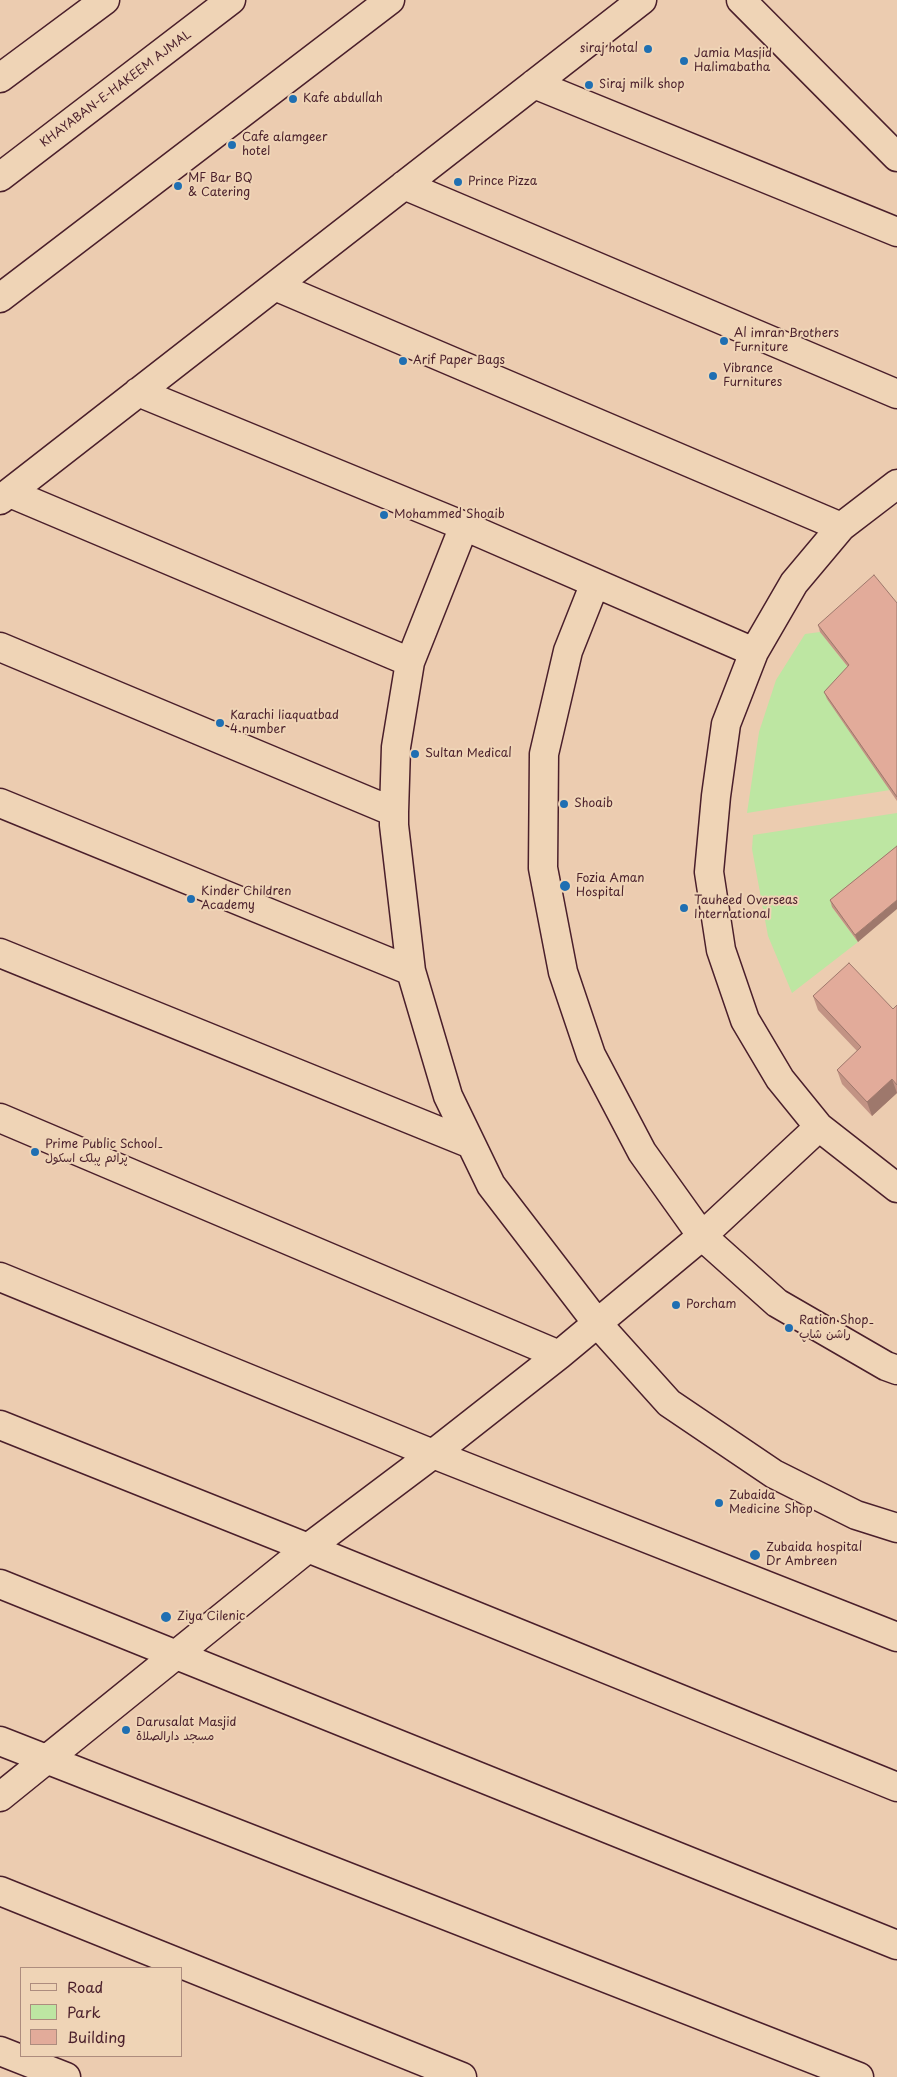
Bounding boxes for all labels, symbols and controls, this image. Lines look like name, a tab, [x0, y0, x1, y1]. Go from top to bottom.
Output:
street label: KHAYABAN-E-HAKEEM AJMAL	[38, 28, 194, 150]
place label: siraj hotal	[580, 42, 638, 56]
marker: siraj hotal	[642, 43, 654, 55]
place label: Jamia Masjid Halimabatha	[694, 47, 772, 75]
marker: Jamia Masjid Halimabatha	[678, 55, 690, 67]
place label: Siraj milk shop	[599, 78, 685, 92]
marker: Siraj milk shop	[583, 79, 595, 91]
place label: Kafe abdullah	[303, 92, 383, 106]
marker: Kafe abdullah	[287, 93, 299, 105]
place label: Cafe alamgeer hotel	[242, 131, 328, 159]
marker: Cafe alamgeer hotel	[226, 139, 238, 151]
place label: MF Bar BQ & Catering	[188, 172, 253, 200]
place label: Prince Pizza	[468, 175, 537, 189]
marker: Prince Pizza	[452, 176, 464, 188]
marker: MF Bar BQ & Catering	[172, 180, 184, 192]
place label: Al imran Brothers Furniture	[734, 327, 839, 355]
marker: Al imran Brothers Furniture	[718, 335, 730, 347]
place label: Arif Paper Bags	[413, 354, 505, 368]
marker: Arif Paper Bags	[397, 355, 409, 367]
place label: Vibrance Furnitures	[723, 362, 782, 390]
marker: Vibrance Furnitures	[707, 370, 719, 382]
place label: Mohammed Shoaib	[394, 508, 505, 522]
marker: Mohammed Shoaib	[378, 509, 390, 521]
place label: Karachi liaquatbad 4 number	[230, 709, 339, 737]
marker: Karachi liaquatbad 4 number	[214, 717, 226, 729]
place label: Sultan Medical	[425, 747, 512, 761]
marker: Sultan Medical	[409, 748, 421, 760]
place label: Shoaib	[574, 797, 613, 811]
marker: Shoaib	[558, 798, 570, 810]
place label: Fozia Aman Hospital	[576, 872, 644, 900]
marker: Fozia Aman Hospital	[558, 879, 572, 893]
place label: Kinder Children Academy	[201, 885, 291, 913]
marker: Kinder Children Academy	[185, 893, 197, 905]
place label: Tauheed Overseas International	[694, 894, 798, 922]
marker: Tauheed Overseas International	[678, 902, 690, 914]
place label: Prime Public School۔ پرائم پبلک اسکول	[45, 1138, 163, 1166]
marker: Prime Public School۔ پرائم پبلک اسکول	[29, 1146, 41, 1158]
place label: Porcham	[686, 1298, 736, 1312]
marker: Porcham	[670, 1299, 682, 1311]
place label: Ration Shop۔ راشن شاپ	[799, 1314, 874, 1342]
marker: Ration Shop۔ راشن شاپ	[783, 1322, 795, 1334]
place label: Zubaida Medicine Shop	[729, 1489, 813, 1517]
marker: Zubaida Medicine Shop	[713, 1497, 725, 1509]
place label: Zubaida hospital Dr Ambreen	[766, 1541, 862, 1569]
marker: Zubaida hospital Dr Ambreen	[748, 1548, 762, 1562]
marker: Ziya Cilenic	[159, 1610, 173, 1624]
place label: Ziya Cilenic	[177, 1610, 245, 1624]
place label: Darusalat Masjid مسجد دارالصلاة	[136, 1716, 237, 1744]
marker: Darusalat Masjid مسجد دارالصلاة	[120, 1724, 132, 1736]
legend	[20, 1967, 182, 2057]
text: Road	[67, 1975, 103, 1998]
text: Park	[67, 2000, 101, 2023]
text: Building	[67, 2025, 126, 2048]

